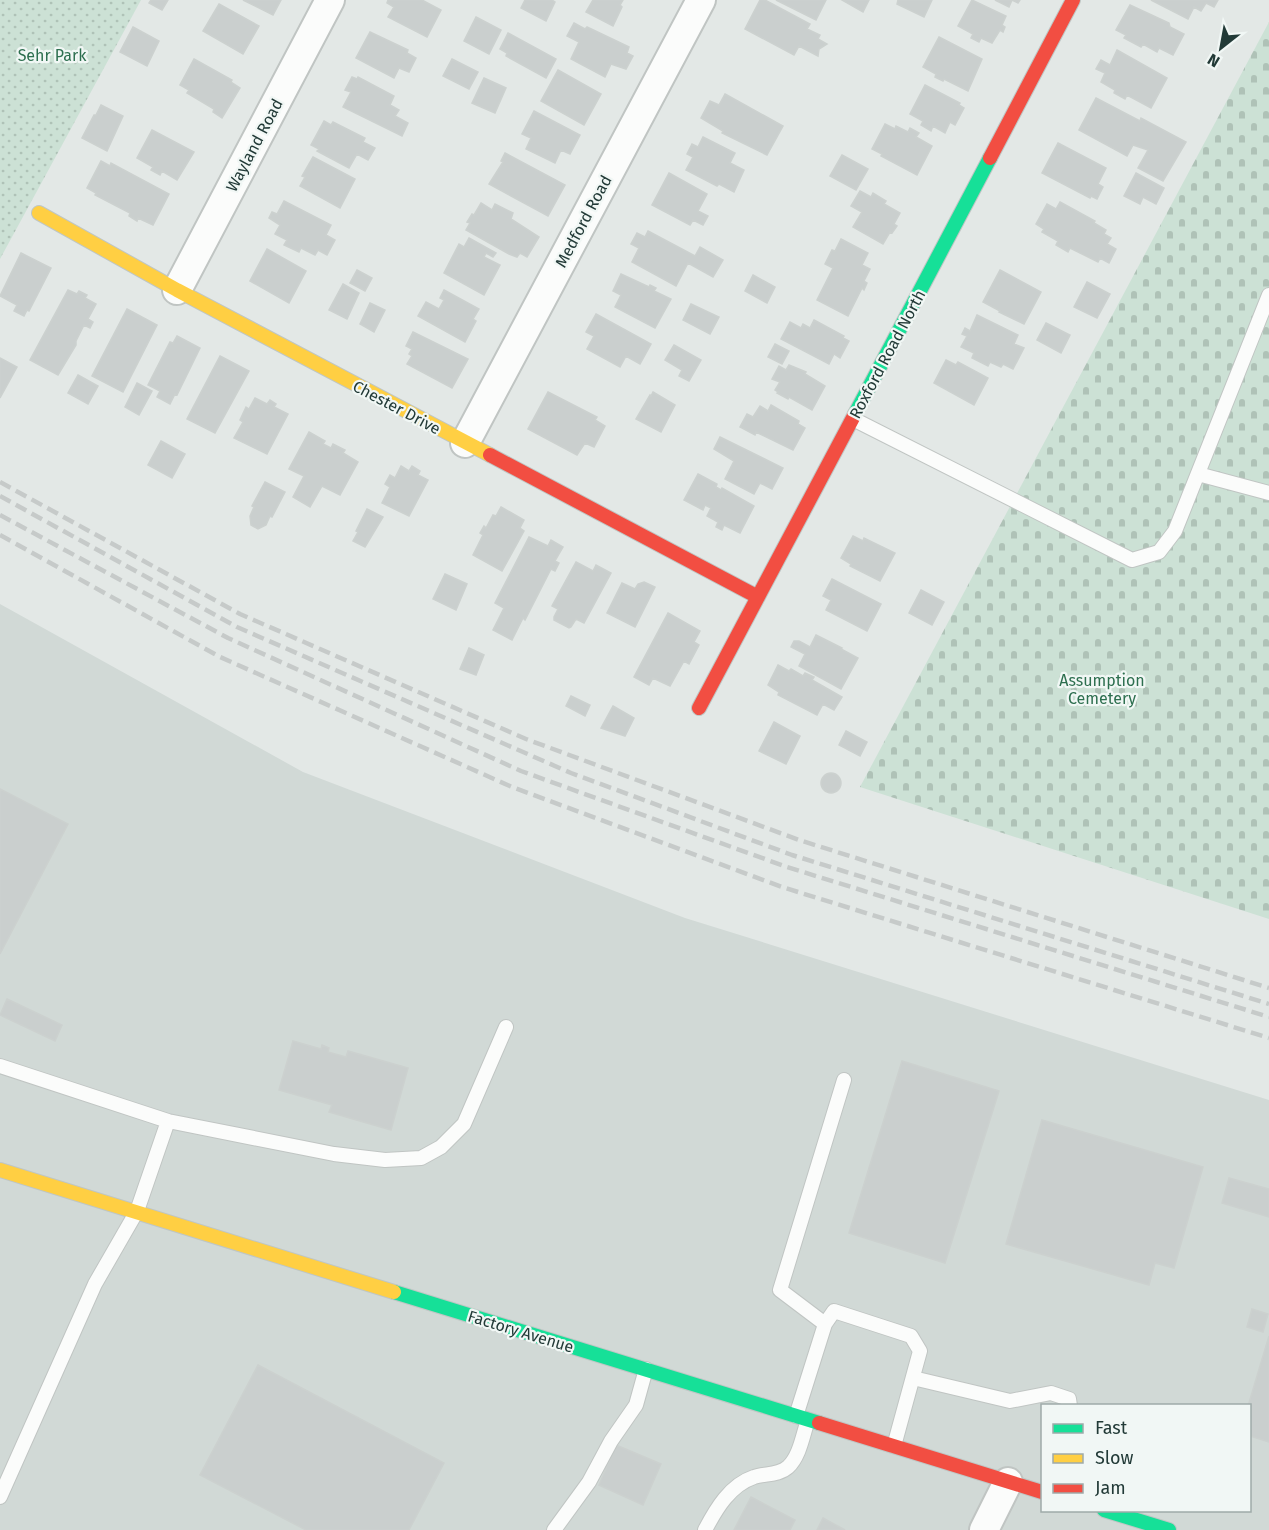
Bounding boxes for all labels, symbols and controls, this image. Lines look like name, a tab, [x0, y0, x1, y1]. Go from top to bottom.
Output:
north arrow	[1191, 18, 1251, 78]
park label: Sehr Park	[18, 46, 87, 65]
text: N	[1204, 50, 1223, 71]
street label: Wayland Road	[222, 96, 287, 195]
street label: Medford Road	[551, 172, 616, 271]
street label: Roxford Road North	[845, 287, 929, 422]
street label: Chester Drive	[350, 376, 444, 438]
park label: Assumption Cemetery	[1059, 671, 1145, 708]
street label: Factory Avenue	[466, 1306, 576, 1357]
legend	[1041, 1404, 1251, 1512]
text: Fast	[1095, 1417, 1128, 1439]
text: Slow	[1095, 1447, 1134, 1469]
text: Jam	[1095, 1477, 1126, 1499]

